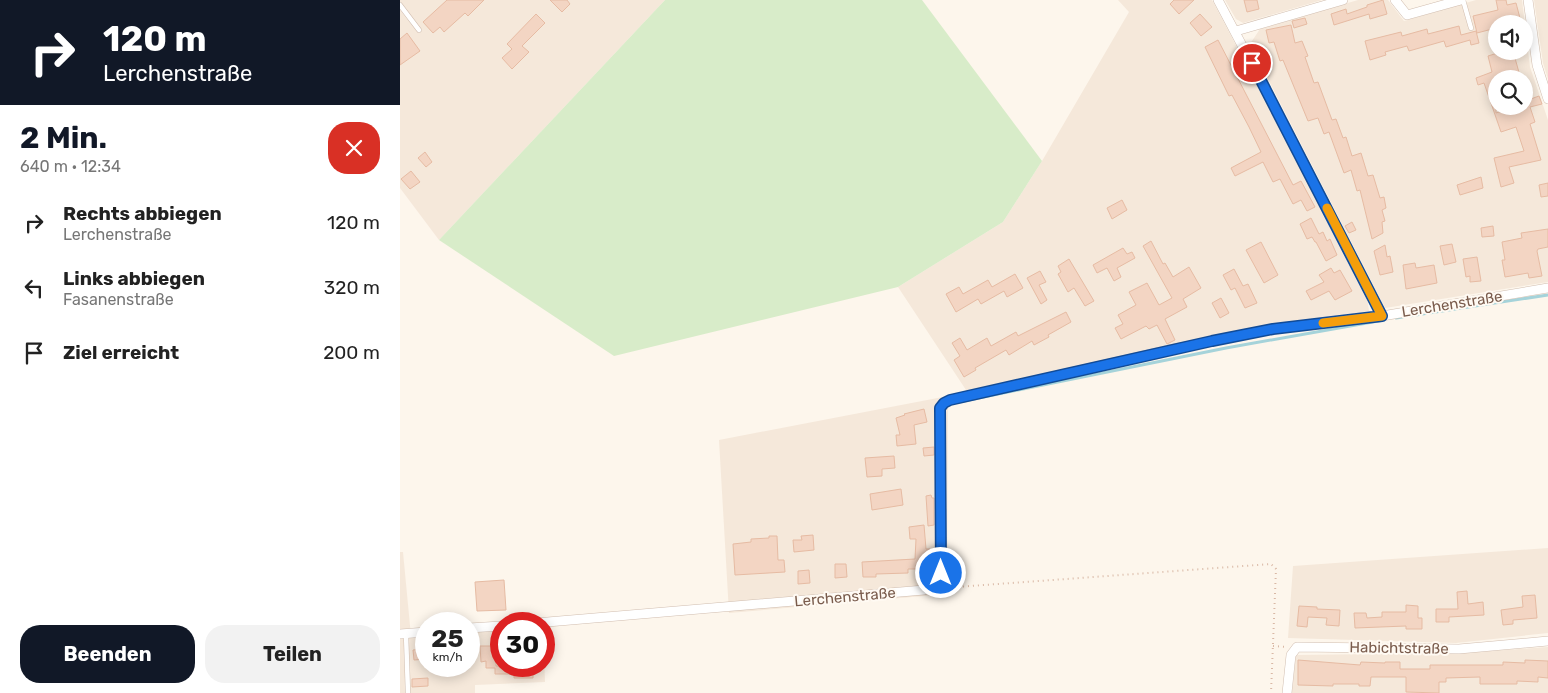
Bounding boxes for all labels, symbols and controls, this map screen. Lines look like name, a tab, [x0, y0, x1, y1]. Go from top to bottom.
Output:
map controls	[1488, 15, 1533, 115]
button: sound	[1488, 15, 1533, 60]
text: 120 m	[103, 18, 206, 60]
icon: right	[20, 20, 85, 85]
pin	[1231, 42, 1273, 84]
icon: arrive	[1238, 49, 1266, 77]
text: Lerchenstraße	[103, 60, 252, 87]
button: search	[1488, 70, 1533, 115]
text: 2 Min.	[20, 120, 107, 156]
button: close	[328, 122, 380, 174]
text: 640 m · 12:34	[20, 157, 121, 176]
text: Rechts abbiegen	[63, 202, 222, 225]
icon: right	[20, 209, 48, 237]
text: 120 m	[327, 211, 380, 234]
text: Lerchenstraße	[63, 225, 172, 244]
text: Links abbiegen	[63, 267, 205, 290]
icon: left	[20, 274, 48, 302]
text: 320 m	[324, 276, 380, 299]
street label: Lerchenstraße	[1400, 287, 1504, 321]
text: Fasanenstraße	[63, 290, 174, 309]
icon: arrive	[20, 339, 48, 367]
text: Ziel erreicht	[63, 341, 179, 364]
text: 200 m	[323, 341, 380, 364]
position arrow	[914, 546, 966, 598]
street label: Lerchenstraße	[794, 584, 896, 610]
speed limit sign: 30	[490, 612, 555, 677]
text: 25	[431, 624, 464, 653]
button: Beenden	[20, 625, 195, 683]
button: Teilen	[205, 625, 380, 683]
street label: Habichtstraße	[1349, 638, 1449, 658]
text: km/h	[433, 650, 462, 664]

